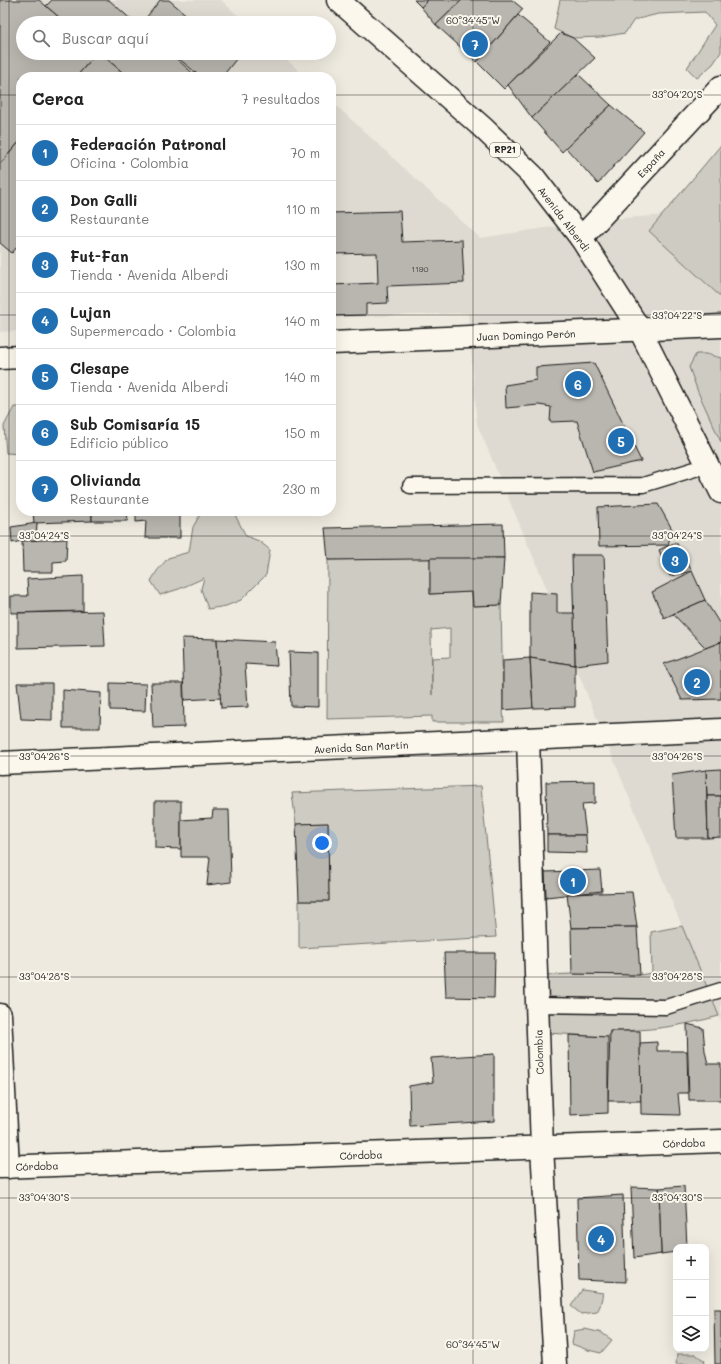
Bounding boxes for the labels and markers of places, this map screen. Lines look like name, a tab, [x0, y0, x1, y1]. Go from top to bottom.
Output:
pin: 7	[462, 29, 488, 59]
pin: 6	[565, 369, 591, 399]
pin: 5	[608, 426, 634, 456]
pin: 3	[662, 545, 688, 575]
pin: 2	[684, 667, 710, 697]
pin: 1	[560, 866, 586, 896]
pin: 4	[588, 1224, 614, 1254]

